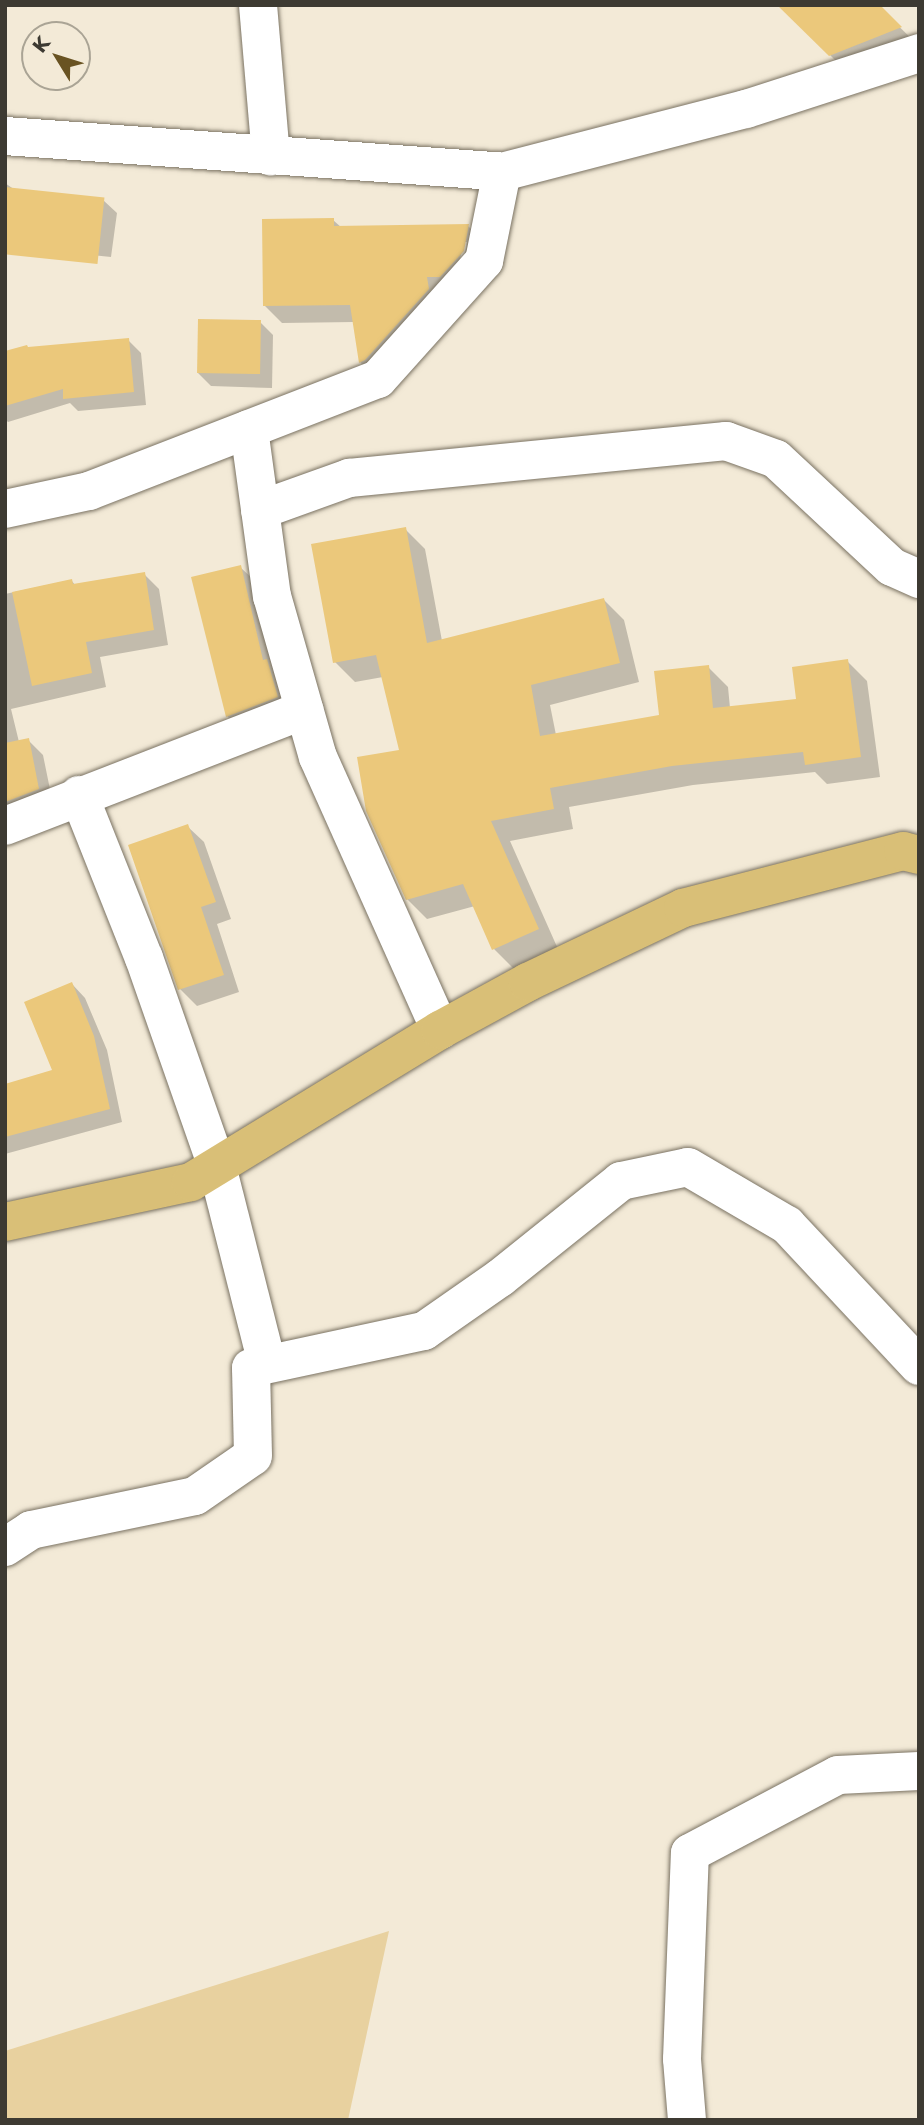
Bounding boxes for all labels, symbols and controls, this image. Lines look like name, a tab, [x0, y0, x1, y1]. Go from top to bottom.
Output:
north arrow	[21, 21, 91, 91]
text: K	[28, 32, 54, 57]

